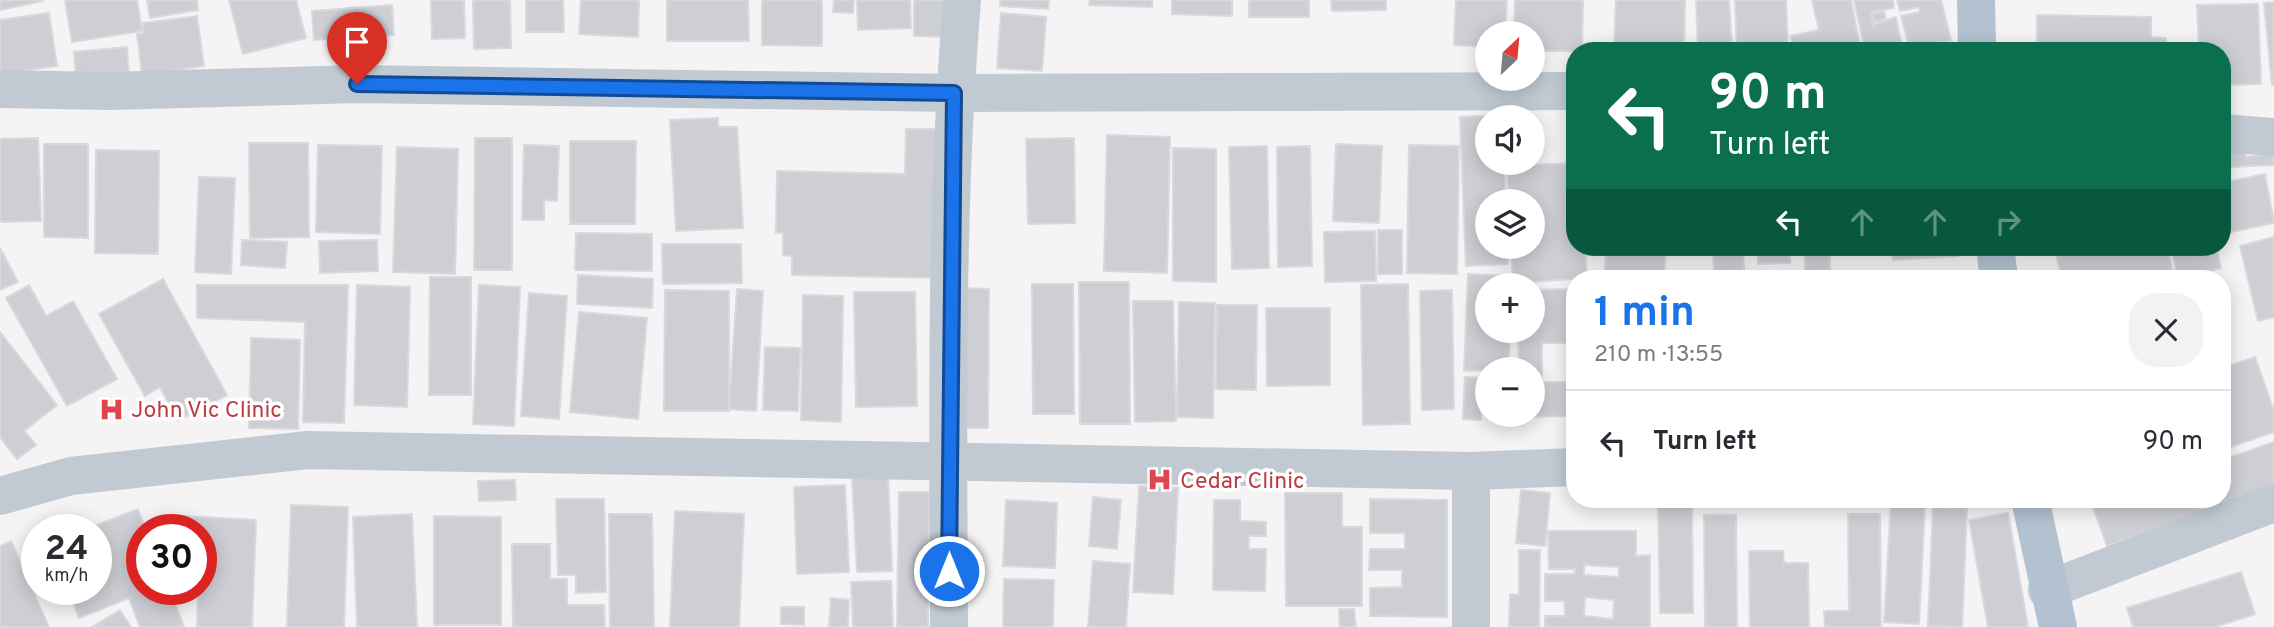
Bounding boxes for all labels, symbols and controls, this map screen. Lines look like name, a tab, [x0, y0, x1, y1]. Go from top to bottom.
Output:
pin	[327, 12.0, 387, 84]
north arrow	[1475, 21, 1545, 91]
map controls	[1475, 21, 1545, 427]
icon: arrive	[338, 23, 376, 61]
text: 90 m	[1709, 65, 1827, 127]
icon: left	[1594, 70, 1685, 161]
button: sound	[1475, 105, 1545, 175]
text: Turn left	[1709, 126, 1830, 166]
button: layers	[1475, 189, 1545, 259]
icon: left	[1770, 203, 1808, 241]
icon: ahead	[1843, 203, 1881, 241]
icon: ahead	[1916, 203, 1954, 241]
icon: right	[1989, 203, 2027, 241]
button: +	[1475, 273, 1545, 343]
text: 1 min	[1594, 288, 1695, 341]
button: close	[2129, 293, 2203, 367]
text: 210 m · 13:55	[1594, 341, 1723, 370]
button: −	[1475, 357, 1545, 427]
hospital icon: John Vic Clinic	[97, 395, 125, 423]
place label: John Vic Clinic	[131, 397, 282, 426]
icon: left	[1594, 424, 1632, 462]
text: Turn left	[1653, 426, 1757, 459]
text: 90 m	[2143, 426, 2203, 459]
hospital icon: Cedar Clinic	[1146, 466, 1174, 494]
place label: Cedar Clinic	[1180, 468, 1305, 497]
speed limit sign: 30	[126, 514, 217, 605]
text: 24	[45, 528, 88, 572]
position arrow	[912, 534, 986, 608]
text: km/h	[45, 565, 88, 588]

